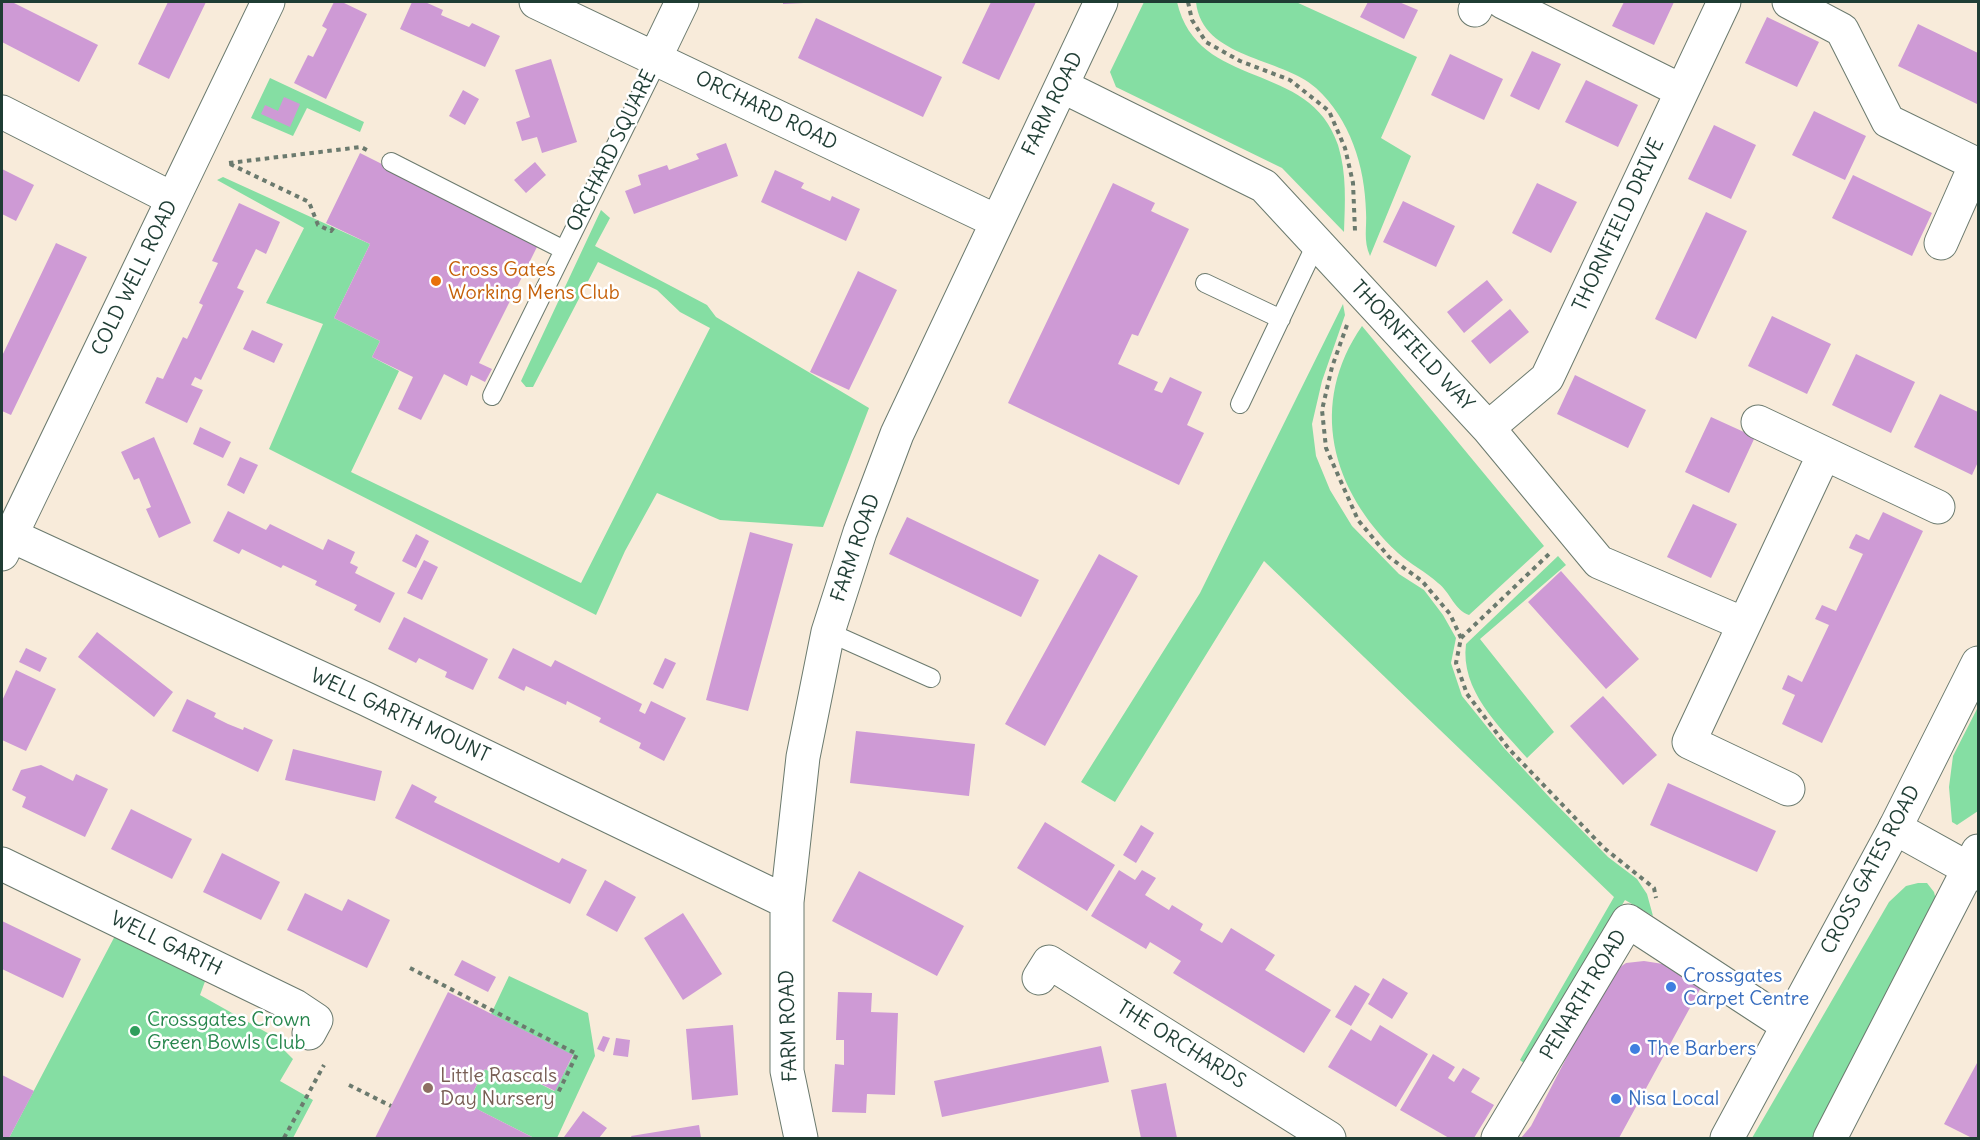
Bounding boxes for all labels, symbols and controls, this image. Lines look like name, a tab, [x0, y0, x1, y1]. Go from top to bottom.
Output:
street label: FARM ROAD	[1018, 48, 1088, 160]
street label: ORCHARD SQUARE	[562, 66, 662, 236]
street label: ORCHARD ROAD	[691, 66, 841, 156]
street label: THORNFIELD DRIVE	[1568, 135, 1670, 315]
street label: COLD WELL ROAD	[87, 196, 183, 360]
place label: Cross Gates Working Mens Club	[448, 258, 620, 305]
marker: Cross Gates Working Mens Club	[429, 274, 443, 288]
street label: THORNFIELD WAY	[1346, 276, 1478, 416]
street label: FARM ROAD	[826, 491, 886, 605]
street label: WELL GARTH MOUNT	[306, 664, 494, 768]
street label: CROSS GATES ROAD	[1816, 782, 1926, 958]
street label: WELL GARTH	[106, 907, 226, 981]
street label: PENARTH ROAD	[1536, 926, 1632, 1064]
place label: Crossgates Carpet Centre	[1683, 964, 1809, 1011]
street label: FARM ROAD	[775, 970, 803, 1082]
marker: Crossgates Carpet Centre	[1664, 980, 1678, 994]
street label: THE ORCHARDS	[1112, 996, 1250, 1094]
place label: Crossgates Crown Green Bowls Club	[147, 1008, 311, 1055]
marker: Crossgates Crown Green Bowls Club	[128, 1024, 142, 1038]
place label: The Barbers	[1647, 1037, 1756, 1061]
marker: The Barbers	[1628, 1042, 1642, 1056]
place label: Little Rascals Day Nursery	[440, 1064, 557, 1111]
marker: Little Rascals Day Nursery	[421, 1081, 435, 1095]
place label: Nisa Local	[1628, 1087, 1719, 1111]
marker: Nisa Local	[1609, 1092, 1623, 1106]

